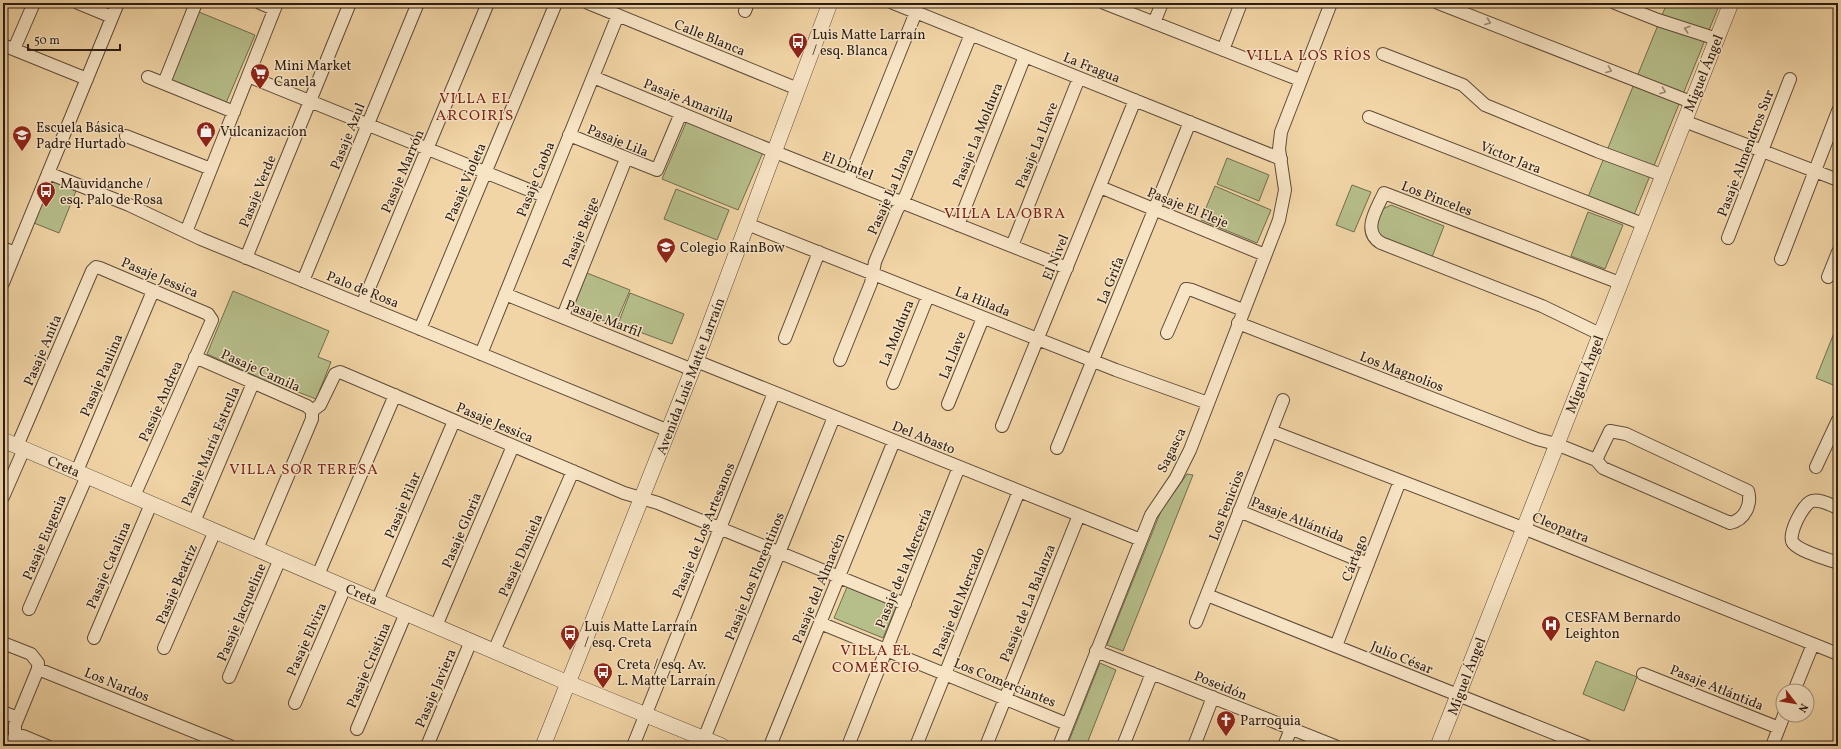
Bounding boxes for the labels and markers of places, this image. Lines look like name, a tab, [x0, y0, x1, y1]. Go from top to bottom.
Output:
place label: Luis Matte Larraín / esq. Blanca	[812, 26, 926, 61]
bus stop icon: Luis Matte Larraín / esq. Blanca	[787, 31, 809, 59]
place label: Mini Market Canela	[274, 57, 352, 92]
supermarket icon: Mini Market Canela	[249, 62, 271, 90]
place label: Escuela Básica Padre Hurtado	[36, 119, 126, 154]
shop icon: Vulcanizacion	[195, 120, 217, 148]
place label: Vulcanizacion	[220, 123, 307, 142]
school or university icon: Escuela Básica Padre Hurtado	[11, 124, 33, 152]
place label: Mauvidanche / esq. Palo de Rosa	[60, 175, 163, 210]
bus stop icon: Mauvidanche / esq. Palo de Rosa	[35, 180, 57, 208]
school or university icon: Colegio RainBow	[655, 236, 677, 264]
place label: Colegio RainBow	[680, 239, 785, 258]
place label: CESFAM Bernardo Leighton	[1565, 609, 1681, 644]
hospital icon: CESFAM Bernardo Leighton	[1540, 614, 1562, 642]
place label: Luis Matte Larraín / esq. Creta	[584, 618, 698, 653]
bus stop icon: Luis Matte Larraín / esq. Creta	[559, 623, 581, 651]
place label: Creta / esq. Av. L. Matte Larraín	[617, 656, 716, 691]
bus stop icon: Creta / esq. Av. L. Matte Larraín	[592, 661, 614, 689]
church icon: Parroquia	[1215, 709, 1237, 737]
place label: Parroquia	[1240, 712, 1301, 731]

